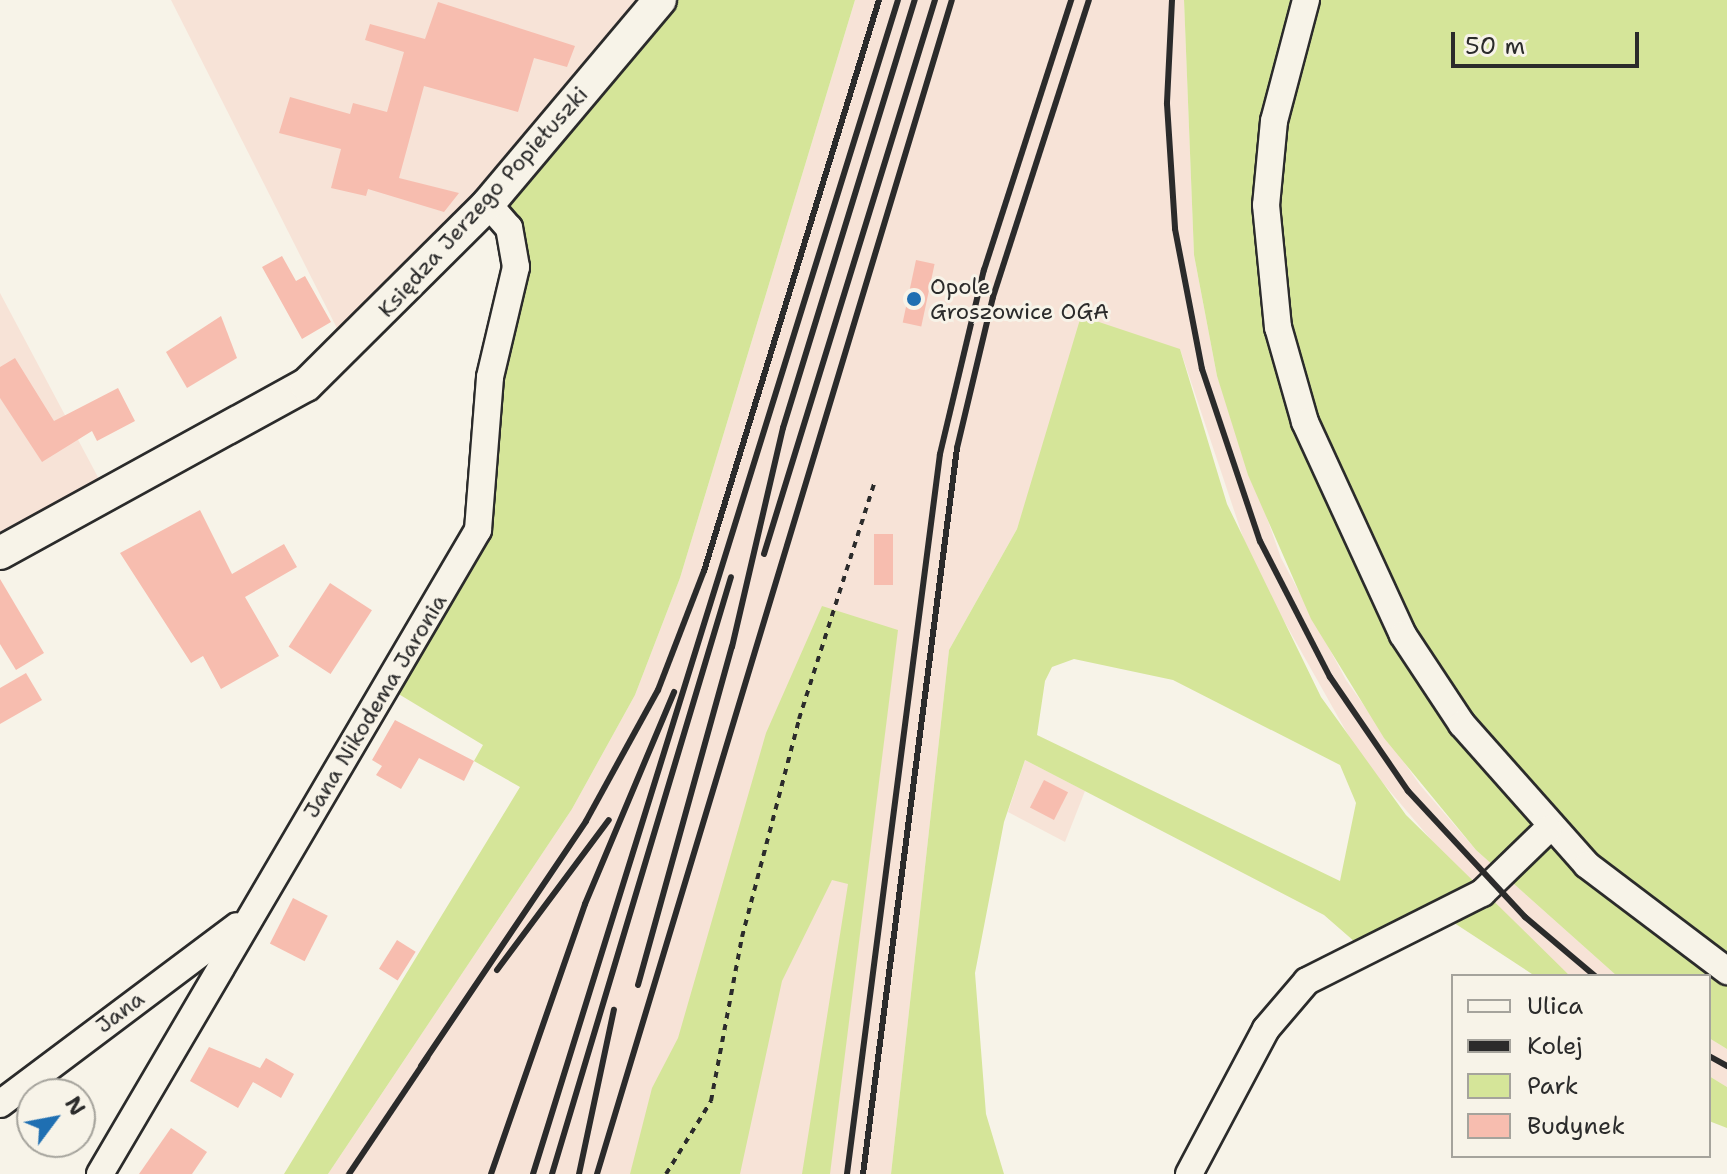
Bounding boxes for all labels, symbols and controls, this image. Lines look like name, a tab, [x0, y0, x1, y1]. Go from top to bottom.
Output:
scale bar	[1455, 16, 1643, 66]
text: 50 m	[1465, 30, 1525, 62]
street label: Księdza Jerzego Popiełuszki	[372, 81, 594, 323]
place label: Opole Groszowice OGA	[930, 273, 1109, 324]
marker: Opole Groszowice OGA	[905, 290, 923, 308]
street label: Jana Nikodema Jaronia	[298, 589, 452, 823]
legend	[1451, 974, 1711, 1158]
street label: Jana	[91, 985, 149, 1039]
text: Ulica	[1527, 990, 1583, 1022]
text: Kolej	[1527, 1030, 1583, 1062]
text: Park	[1527, 1070, 1579, 1102]
north arrow	[16, 1078, 96, 1158]
text: N	[58, 1091, 92, 1121]
text: Budynek	[1527, 1110, 1625, 1142]

